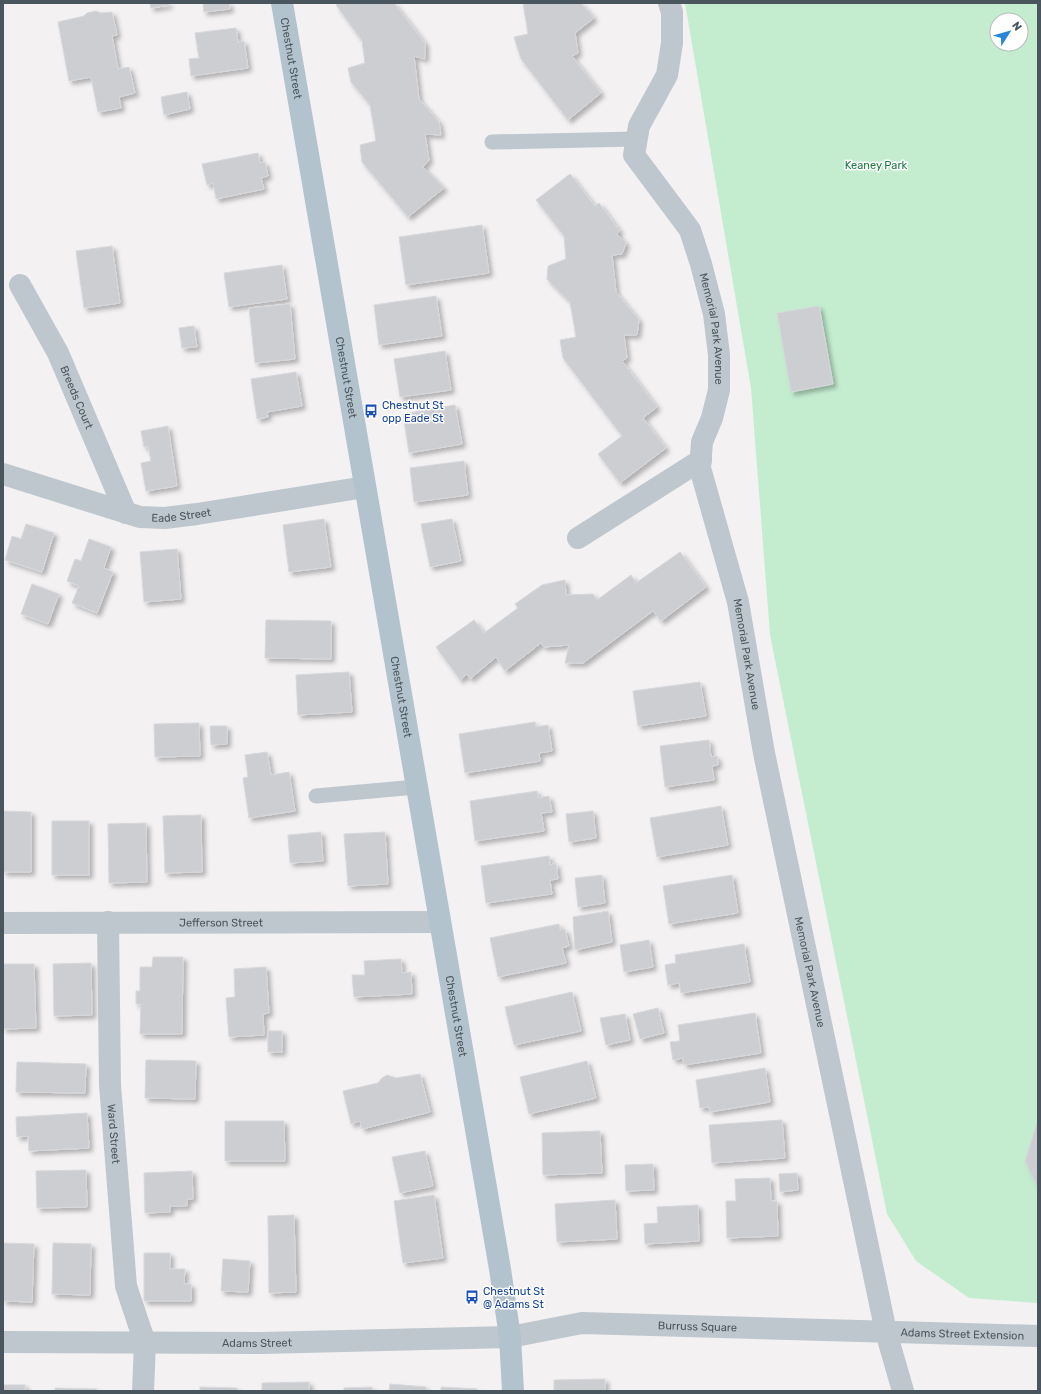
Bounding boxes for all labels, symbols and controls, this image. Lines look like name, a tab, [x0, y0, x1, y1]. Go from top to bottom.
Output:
north arrow	[989, 12, 1029, 52]
street label: Chestnut Street	[278, 17, 305, 101]
text: N	[1009, 19, 1024, 33]
park label: Keaney Park	[845, 159, 908, 172]
street label: Memorial Park Avenue	[697, 272, 725, 385]
street label: Chestnut Street	[333, 336, 359, 420]
street label: Breeds Court	[57, 364, 96, 432]
place label: Chestnut St opp Eade St	[382, 399, 444, 425]
bus stop icon: Chestnut St opp Eade St	[363, 403, 379, 419]
street label: Eade Street	[151, 506, 213, 525]
street label: Memorial Park Avenue	[730, 597, 763, 711]
street label: Chestnut Street	[388, 655, 414, 739]
street label: Memorial Park Avenue	[792, 915, 828, 1029]
street label: Jefferson Street	[179, 916, 264, 930]
street label: Chestnut Street	[443, 975, 469, 1058]
street label: Ward Street	[105, 1104, 122, 1165]
place label: Chestnut St @ Adams St	[483, 1285, 545, 1311]
bus stop icon: Chestnut St @ Adams St	[464, 1289, 480, 1305]
street label: Burruss Square	[658, 1319, 737, 1334]
street label: Adams Street Extension	[900, 1326, 1024, 1343]
street label: Adams Street	[222, 1336, 293, 1350]

